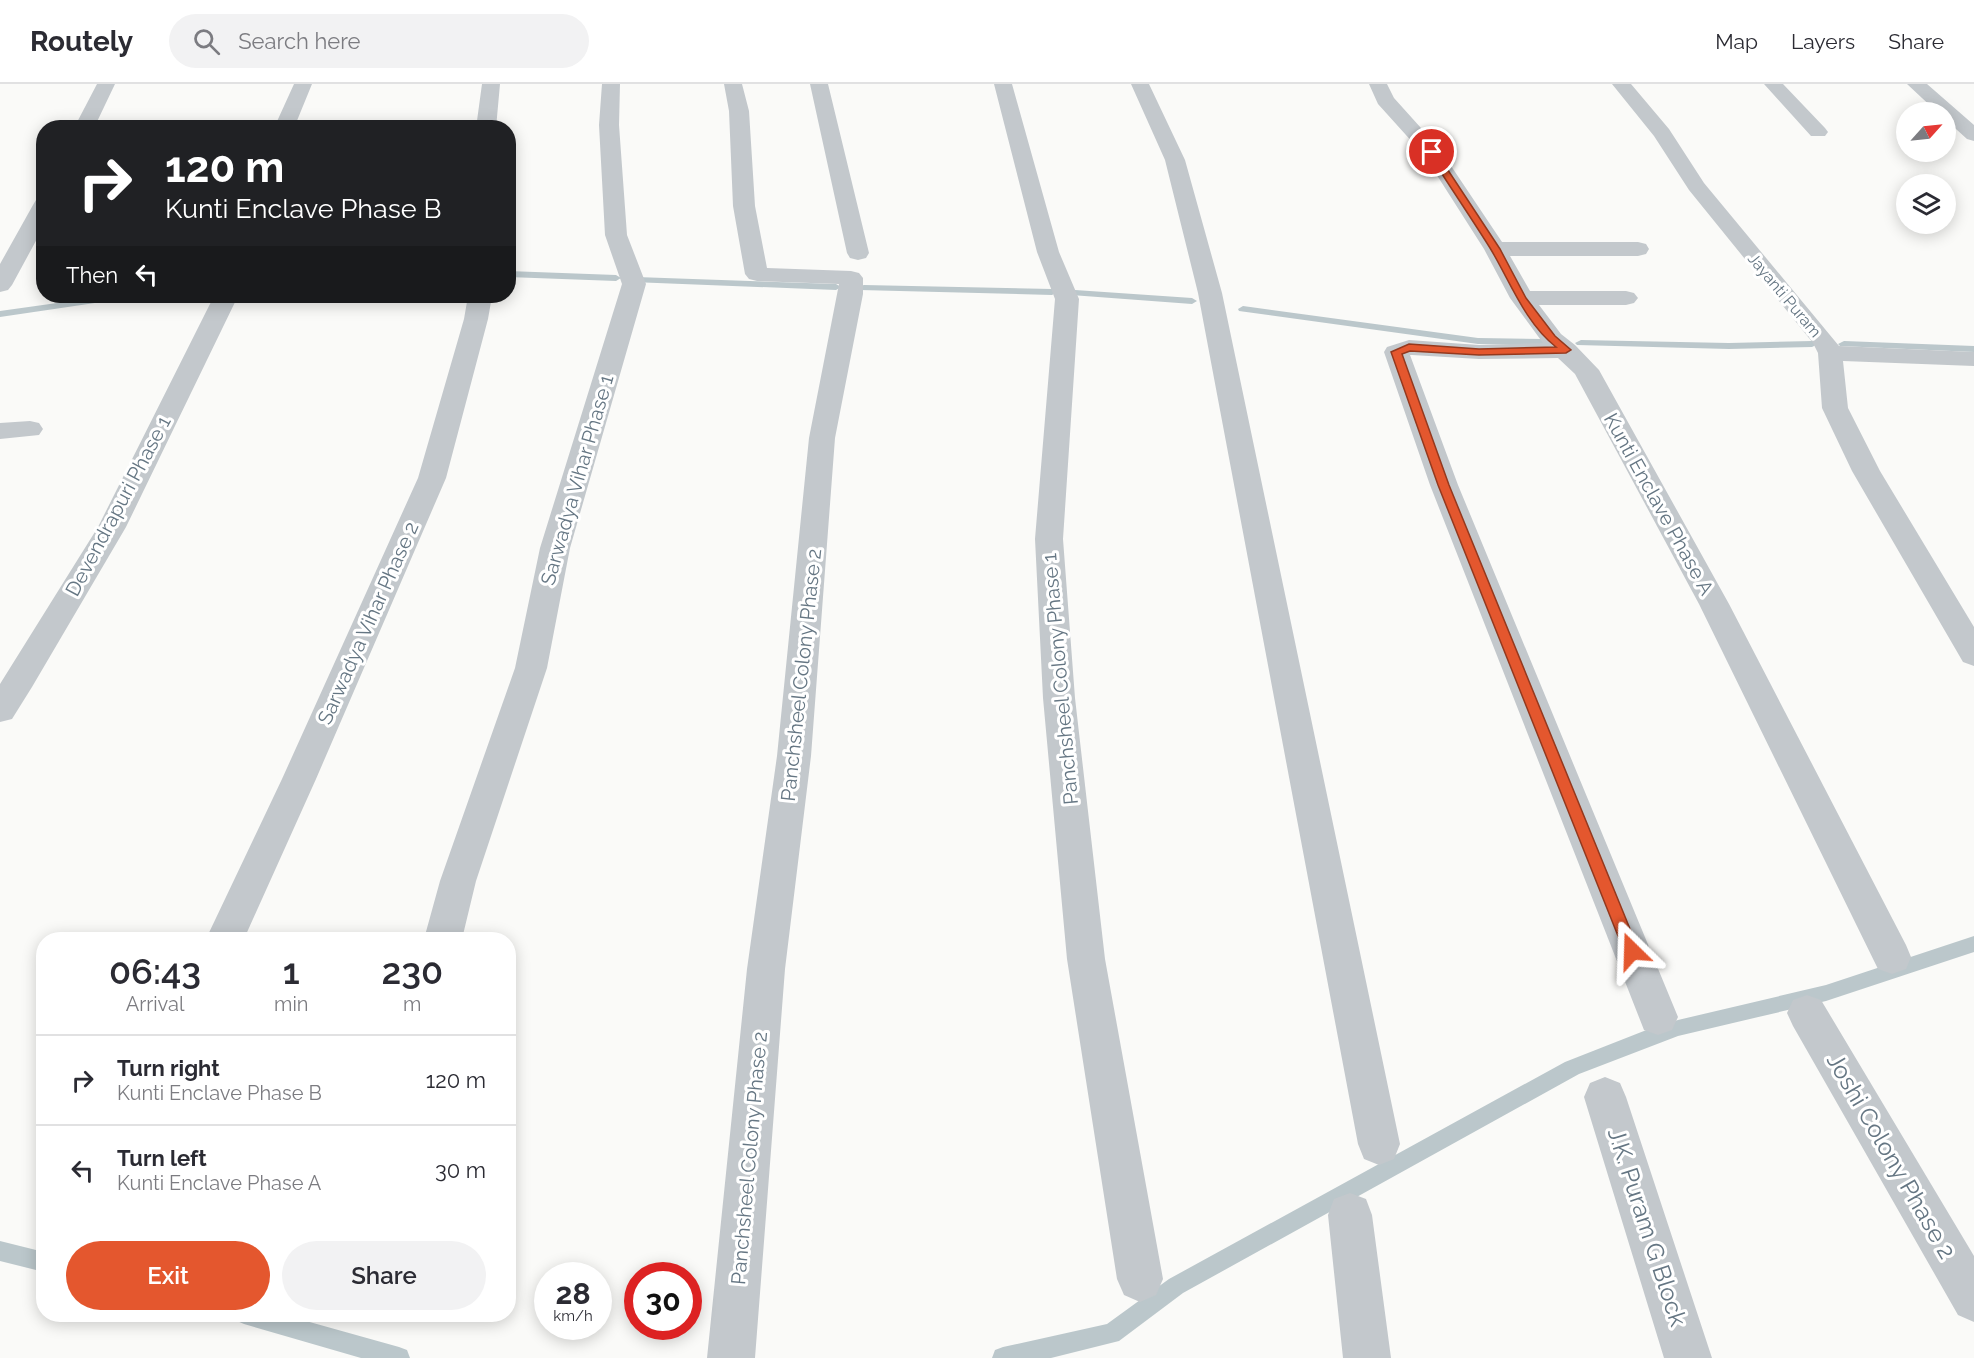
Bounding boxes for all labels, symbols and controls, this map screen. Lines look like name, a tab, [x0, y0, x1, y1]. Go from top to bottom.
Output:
search box	[169, 14, 589, 68]
text: Routely	[30, 25, 133, 58]
icon: search	[190, 25, 223, 58]
text: Search here	[238, 28, 360, 54]
text: Map	[1715, 29, 1758, 54]
text: Layers	[1791, 29, 1855, 54]
text: Share	[1888, 29, 1944, 54]
north arrow	[1896, 102, 1956, 162]
map controls	[1896, 102, 1956, 234]
pin	[1406, 126, 1457, 177]
icon: arrive	[1415, 135, 1448, 168]
text: 120 m	[165, 143, 284, 192]
icon: right	[66, 144, 144, 222]
button: layers	[1896, 174, 1956, 234]
text: Kunti Enclave Phase B	[165, 193, 441, 224]
street label: Jayanti Puram	[1744, 249, 1825, 341]
icon: left	[130, 258, 163, 291]
text: Then	[66, 262, 118, 288]
street label: Sarwadya Vihar Phase 1	[535, 372, 619, 588]
street label: Kunti Enclave Phase A	[1599, 409, 1719, 600]
street label: Devendrapuri Phase 1	[60, 411, 176, 600]
street label: Sarwadya Vihar Phase 2	[312, 518, 424, 728]
street label: Panchsheel Colony Phase 2	[776, 547, 826, 803]
street label: Panchsheel Colony Phase 1	[1037, 552, 1083, 806]
position arrow	[1600, 919, 1664, 983]
text: 06:43	[109, 950, 201, 992]
text: 1	[283, 950, 300, 992]
text: 230	[381, 950, 443, 992]
text: Arrival	[126, 992, 184, 1016]
text: min	[274, 992, 308, 1016]
text: m	[403, 992, 421, 1016]
street label: Panchsheel Colony Phase 2	[726, 1030, 772, 1286]
street label: Joshi Colony Phase 2	[1821, 1048, 1962, 1264]
text: Turn right	[117, 1055, 220, 1081]
icon: right	[66, 1064, 99, 1097]
text: 120 m	[426, 1067, 486, 1093]
text: Kunti Enclave Phase B	[117, 1081, 322, 1105]
street label: J.K. Puram G Block	[1602, 1124, 1693, 1330]
text: Turn left	[117, 1145, 207, 1171]
icon: left	[66, 1154, 99, 1187]
text: 30 m	[435, 1157, 486, 1183]
text: Kunti Enclave Phase A	[117, 1171, 321, 1195]
button: Exit	[66, 1241, 270, 1310]
button: Share	[282, 1241, 486, 1310]
speed limit sign: 30	[624, 1262, 702, 1340]
text: 28	[555, 1276, 591, 1311]
text: km/h	[553, 1307, 593, 1325]

